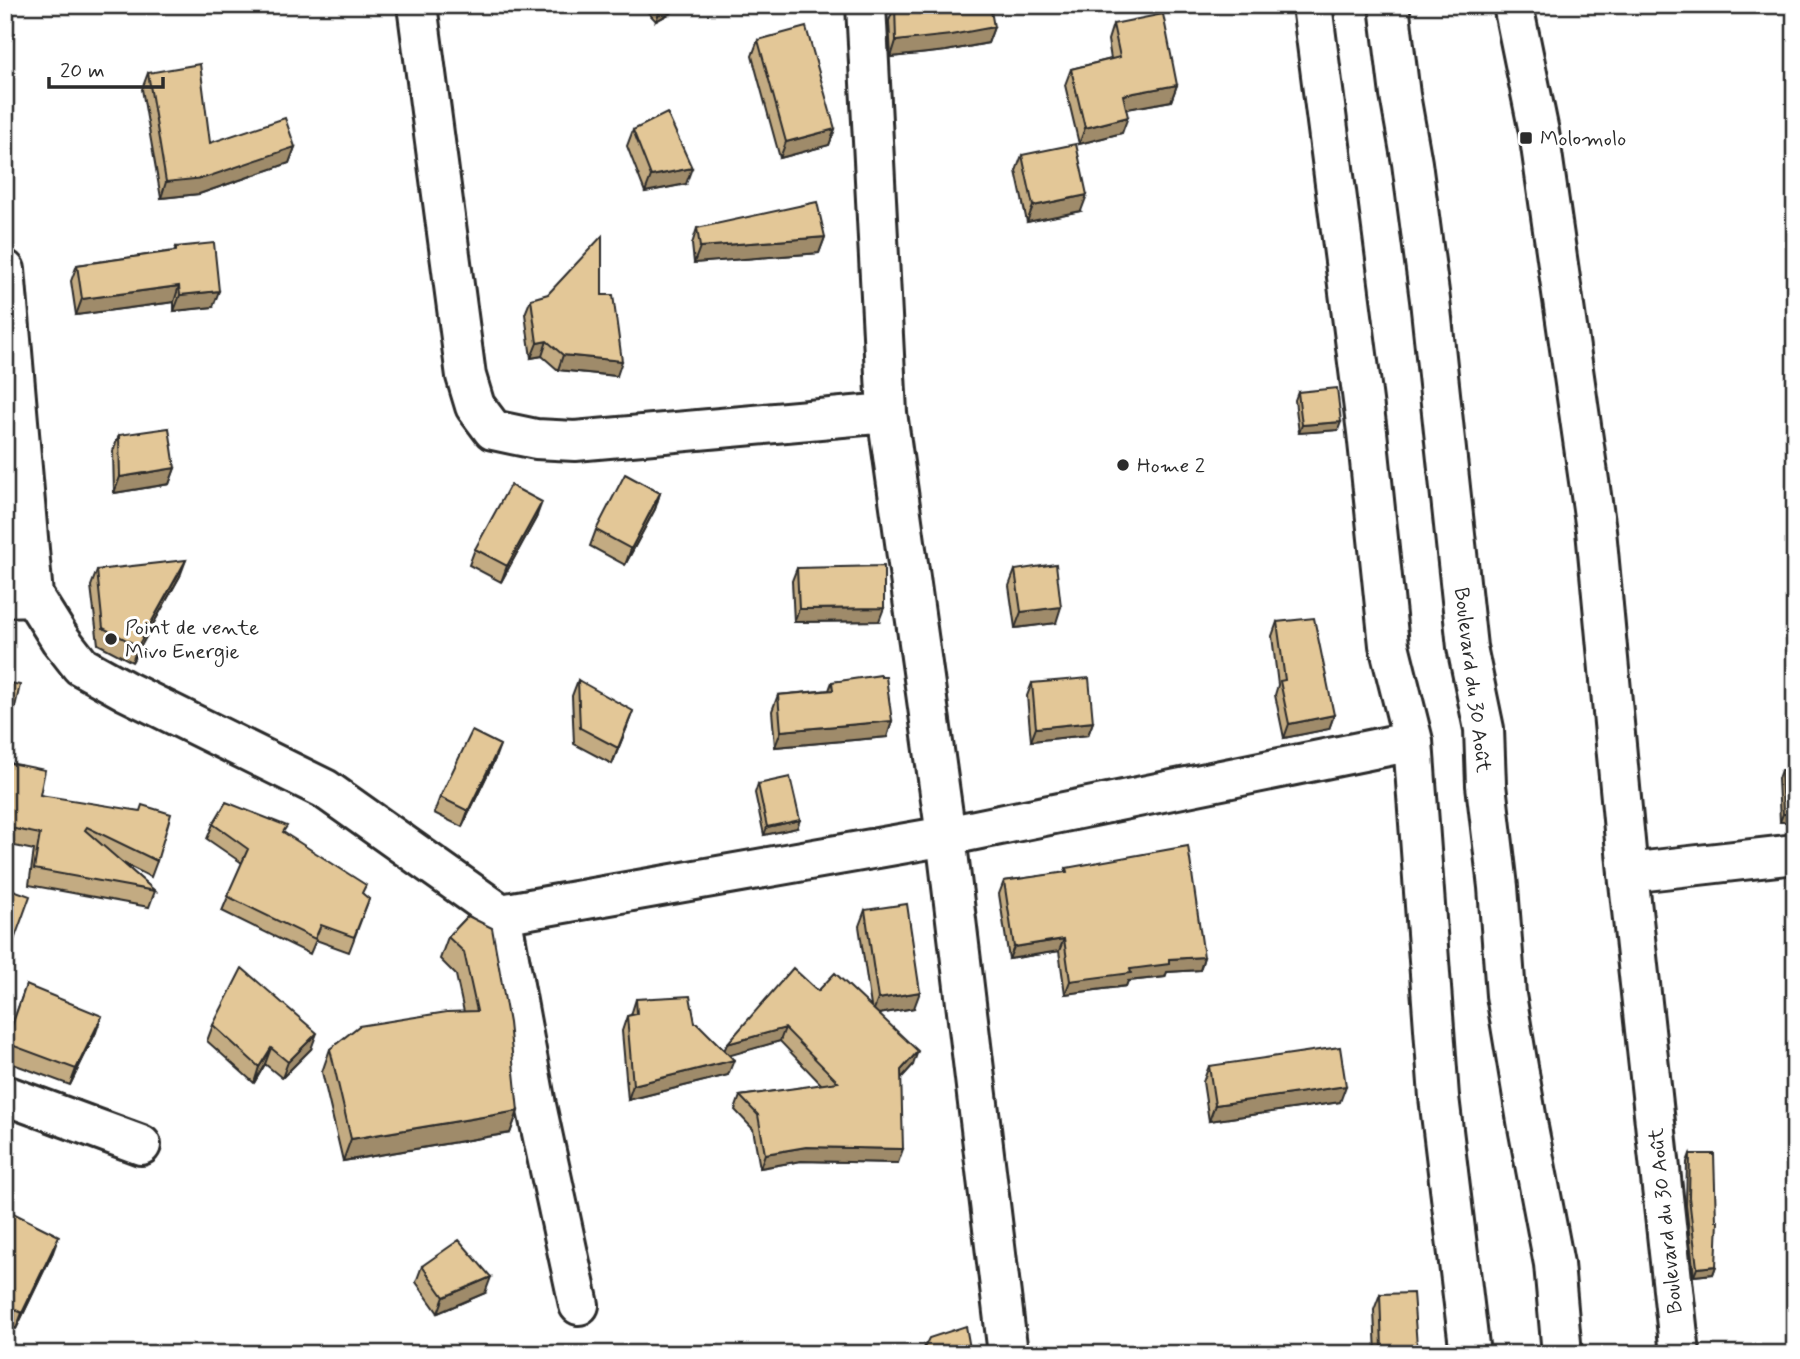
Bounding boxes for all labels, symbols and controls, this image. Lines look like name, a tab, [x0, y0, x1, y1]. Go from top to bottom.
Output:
scale bar	[49, 46, 163, 90]
text: 20 m	[60, 57, 105, 85]
place label: Molomolo	[1540, 125, 1626, 153]
marker: Molomolo	[1518, 130, 1534, 146]
place label: Home 2	[1137, 452, 1205, 480]
marker: Home 2	[1115, 457, 1131, 473]
street label: Boulevard du 30 Août	[1447, 586, 1497, 775]
place label: Point de vente Mivo Energie	[125, 614, 259, 667]
marker: Point de vente Mivo Energie	[103, 631, 119, 647]
street label: Boulevard du 30 Août	[1642, 1126, 1690, 1315]

